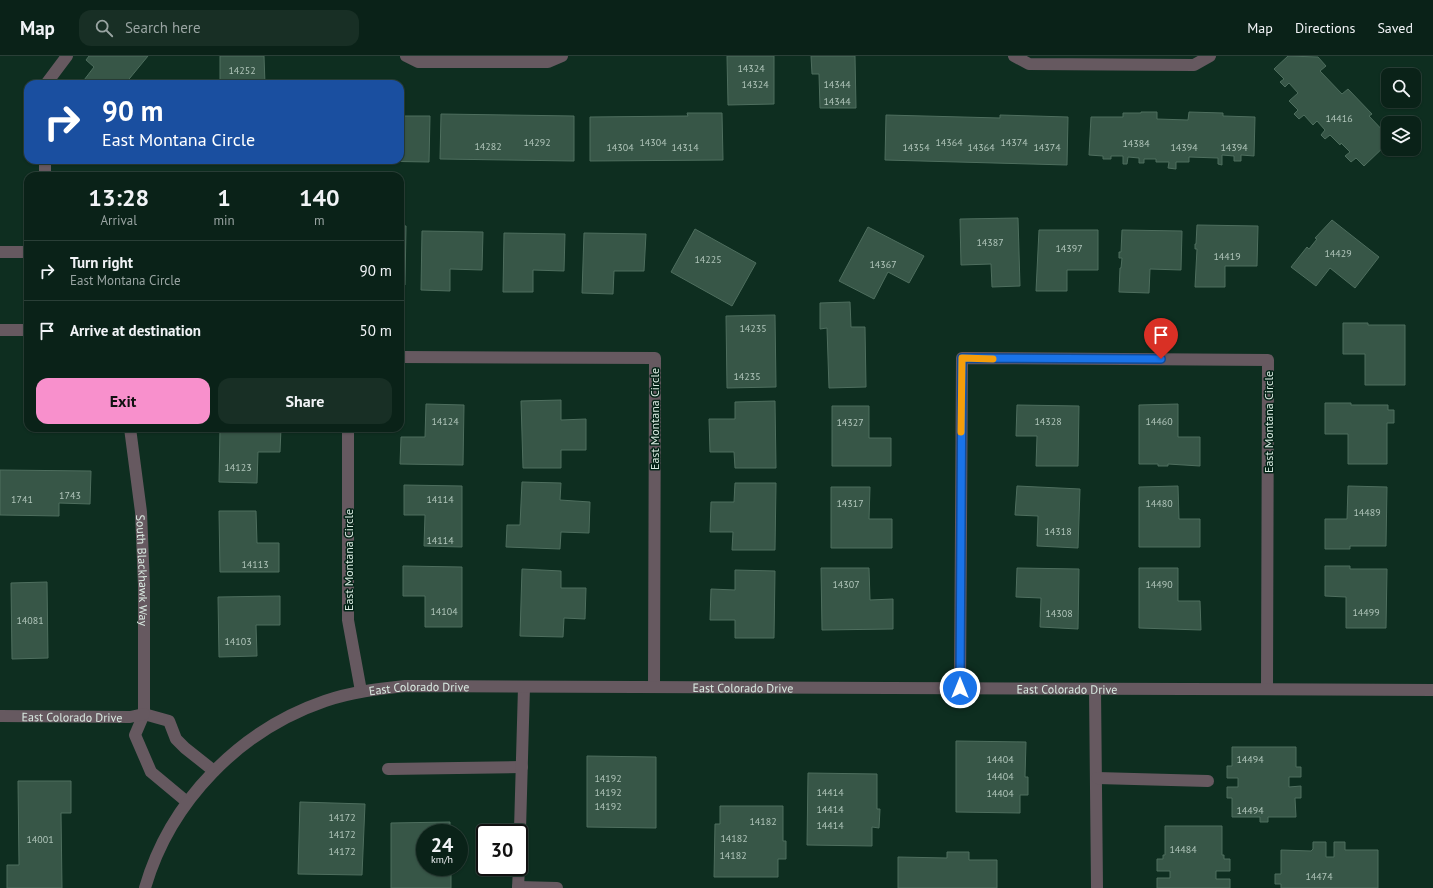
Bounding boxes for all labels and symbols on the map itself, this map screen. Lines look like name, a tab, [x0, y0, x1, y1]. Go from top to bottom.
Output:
house number: 14324	[737, 62, 765, 75]
house number: 14252	[228, 64, 256, 77]
house number: 14324	[741, 78, 769, 91]
house number: 14344	[823, 78, 851, 91]
house number: 14344	[823, 95, 851, 108]
house number: 14416	[1325, 112, 1353, 125]
house number: 14292	[523, 136, 551, 149]
house number: 14304	[639, 136, 667, 149]
house number: 14364	[935, 136, 963, 149]
house number: 14374	[1000, 136, 1028, 149]
house number: 14384	[1122, 137, 1150, 150]
house number: 14282	[474, 140, 502, 153]
house number: 14304	[606, 141, 634, 154]
house number: 14314	[671, 141, 699, 154]
house number: 14354	[902, 141, 930, 154]
house number: 14364	[967, 141, 995, 154]
house number: 14374	[1033, 141, 1061, 154]
house number: 14394	[1170, 141, 1198, 154]
house number: 14394	[1220, 141, 1248, 154]
house number: 14387	[976, 236, 1004, 249]
house number: 14397	[1055, 242, 1083, 255]
house number: 14429	[1324, 247, 1352, 260]
house number: 14419	[1213, 250, 1241, 263]
house number: 14225	[694, 253, 722, 266]
house number: 14367	[869, 258, 897, 271]
pin	[1144, 318, 1178, 359]
house number: 14235	[739, 322, 767, 335]
street label: East Montana Circle	[647, 368, 662, 470]
house number: 14235	[733, 370, 761, 383]
street label: East Montana Circle	[1261, 371, 1276, 473]
house number: 14124	[431, 415, 459, 428]
house number: 14328	[1034, 415, 1062, 428]
house number: 14460	[1145, 415, 1173, 428]
house number: 14327	[836, 416, 864, 429]
house number: 14123	[224, 461, 252, 474]
house number: 1743	[59, 489, 81, 502]
house number: 1741	[11, 493, 33, 506]
house number: 14114	[426, 493, 454, 506]
house number: 14317	[836, 497, 864, 510]
house number: 14480	[1145, 497, 1173, 510]
house number: 14489	[1353, 506, 1381, 519]
street label: East Montana Circle	[341, 509, 356, 611]
street label: South Blackhawk Way	[134, 514, 152, 626]
house number: 14318	[1044, 525, 1072, 538]
house number: 14114	[426, 534, 454, 547]
house number: 14113	[241, 558, 269, 571]
house number: 14307	[832, 578, 860, 591]
house number: 14490	[1145, 578, 1173, 591]
house number: 14104	[430, 605, 458, 618]
house number: 14499	[1352, 606, 1380, 619]
house number: 14308	[1045, 607, 1073, 620]
house number: 14081	[16, 614, 44, 627]
house number: 14103	[224, 635, 252, 648]
position arrow	[939, 667, 981, 709]
street label: East Colorado Drive	[368, 678, 469, 698]
street label: East Colorado Drive	[693, 680, 793, 695]
street label: East Colorado Drive	[1017, 681, 1117, 696]
street label: East Colorado Drive	[22, 709, 122, 724]
house number: 14404	[986, 753, 1014, 766]
house number: 14494	[1236, 753, 1264, 766]
house number: 14404	[986, 770, 1014, 783]
house number: 14192	[594, 772, 622, 785]
house number: 14192	[594, 786, 622, 799]
house number: 14414	[816, 786, 844, 799]
house number: 14404	[986, 787, 1014, 800]
house number: 14192	[594, 800, 622, 813]
house number: 14414	[816, 803, 844, 816]
house number: 14494	[1236, 804, 1264, 817]
house number: 14172	[328, 811, 356, 824]
house number: 14182	[749, 815, 777, 828]
house number: 14414	[816, 819, 844, 832]
speed limit sign: 30	[476, 824, 528, 876]
house number: 14172	[328, 828, 356, 841]
house number: 14182	[720, 832, 748, 845]
house number: 14001	[26, 833, 54, 846]
house number: 14484	[1169, 843, 1197, 856]
house number: 14172	[328, 845, 356, 858]
house number: 14182	[719, 849, 747, 862]
house number: 14474	[1305, 870, 1333, 883]

